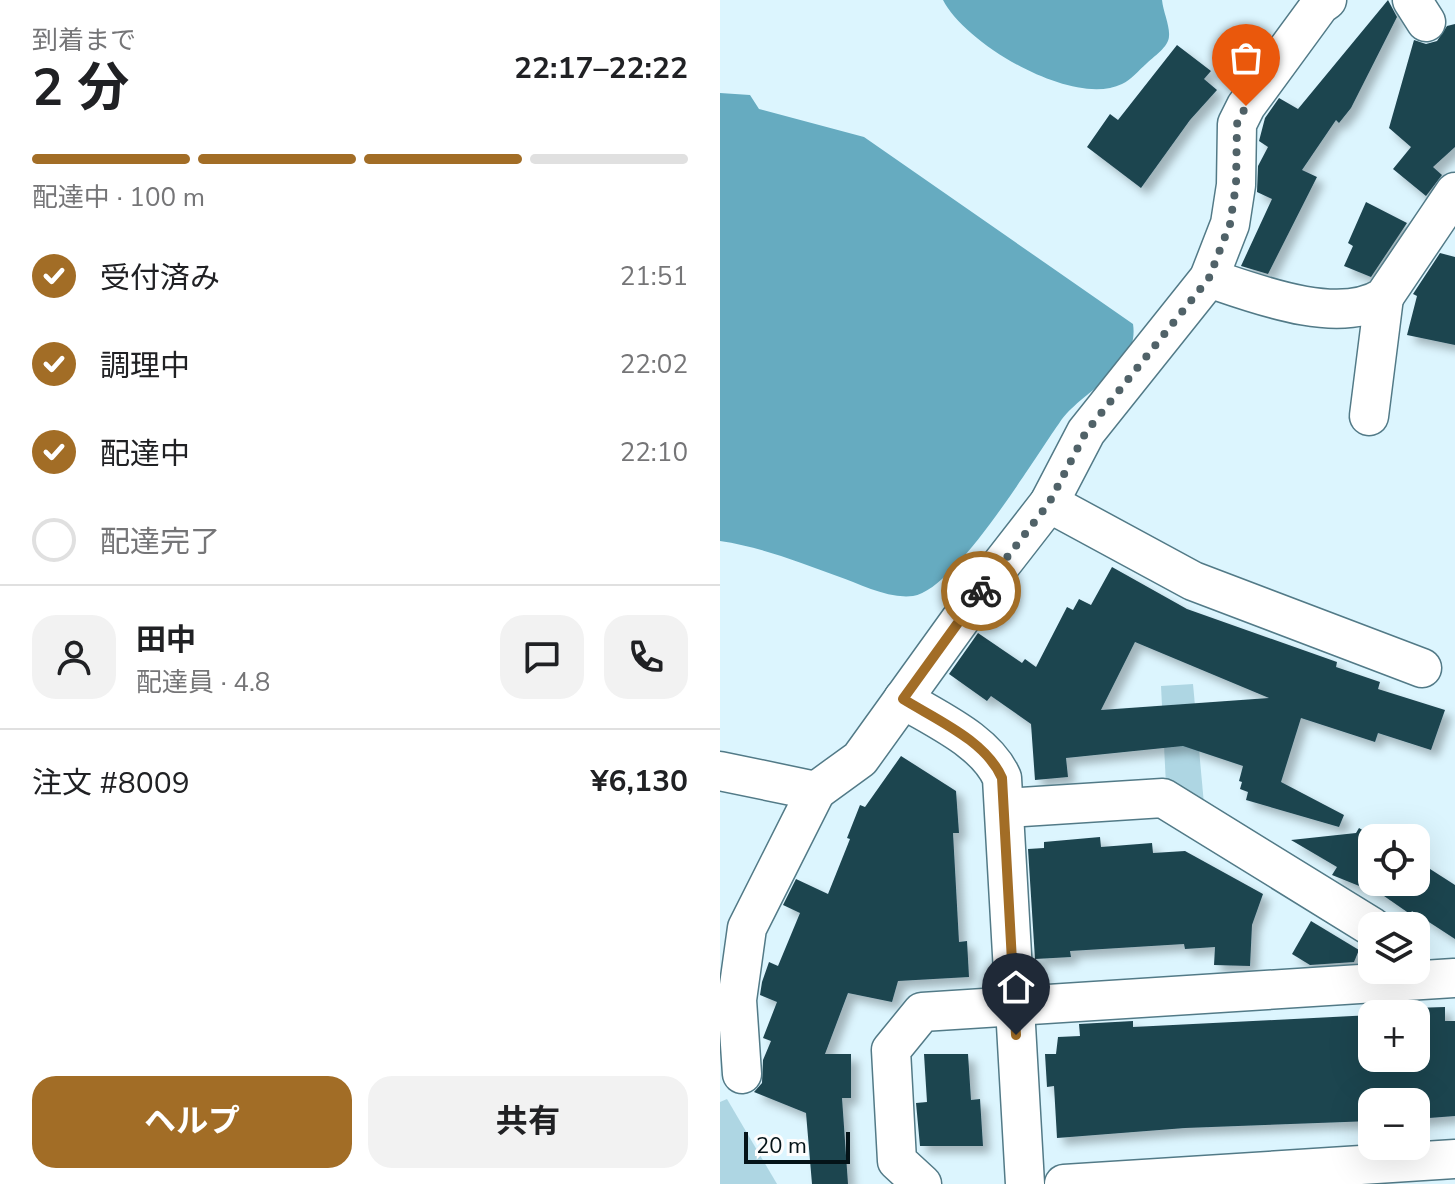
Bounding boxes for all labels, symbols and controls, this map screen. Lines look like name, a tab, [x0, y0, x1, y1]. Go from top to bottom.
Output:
text: 到着まで	[32, 23, 136, 58]
pin	[1212, 24, 1280, 106]
icon: bag	[1224, 36, 1268, 80]
text: 22:17–22:22	[514, 48, 688, 89]
text: 2 分	[32, 52, 129, 123]
text: 配達中 · 100 m	[32, 180, 205, 215]
icon: check	[32, 254, 76, 298]
text: 受付済み	[100, 258, 220, 299]
text: 21:51	[620, 259, 688, 294]
icon: check	[32, 342, 76, 386]
text: 調理中	[100, 346, 190, 387]
text: 22:02	[620, 347, 688, 382]
icon: check	[32, 430, 76, 474]
text: 配達中	[100, 434, 190, 475]
text: 22:10	[620, 435, 688, 470]
text: 配達完了	[100, 522, 220, 563]
courier	[941, 551, 1021, 631]
icon: bike	[959, 569, 1003, 613]
button: person	[32, 615, 116, 699]
button: chat	[500, 615, 584, 699]
button: phone	[604, 615, 688, 699]
text: 田中	[136, 620, 196, 661]
text: 配達員 · 4.8	[136, 665, 270, 700]
text: ¥6,130	[591, 761, 688, 802]
text: 注文 #8009	[32, 763, 190, 804]
map controls	[1358, 824, 1430, 1160]
button: locate	[1358, 824, 1430, 896]
button: layers	[1358, 912, 1430, 984]
pin	[982, 953, 1050, 1035]
icon: home	[994, 965, 1038, 1009]
button: +	[1358, 1000, 1430, 1072]
button: ヘルプ	[32, 1076, 352, 1168]
button: 共有	[368, 1076, 688, 1168]
button: −	[1358, 1088, 1430, 1160]
scale bar	[744, 1128, 850, 1164]
text: 20 m	[756, 1131, 807, 1161]

